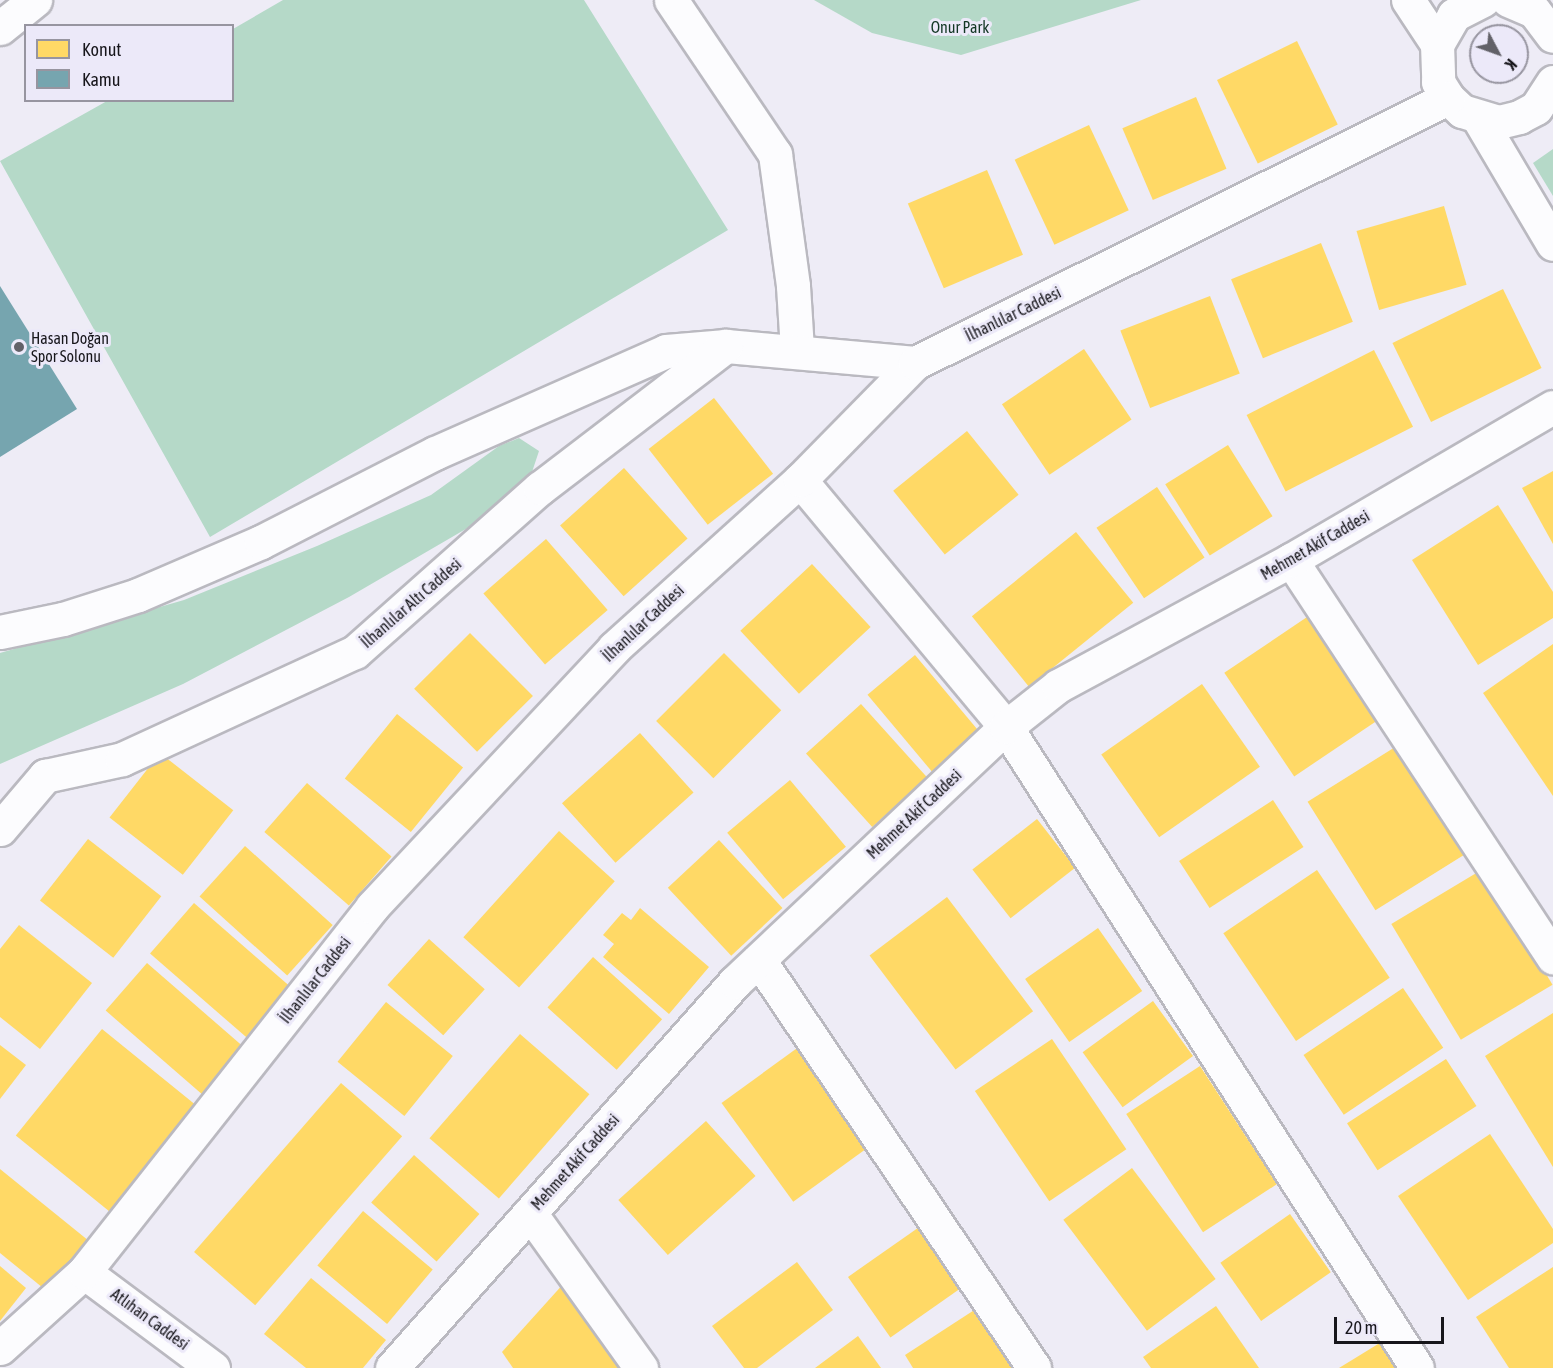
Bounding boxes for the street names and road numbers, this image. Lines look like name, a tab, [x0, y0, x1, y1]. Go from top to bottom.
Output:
street label: İlhanlılar Caddesi	[962, 283, 1064, 345]
street label: Mehmet Akif Caddesi	[1257, 506, 1373, 584]
street label: İlhanlılar Altı Caddesi	[357, 554, 465, 652]
street label: İlhanlılar Caddesi	[598, 580, 688, 666]
street label: Mehmet Akif Caddesi	[863, 765, 965, 863]
street label: İlhanlılar Caddesi	[275, 933, 355, 1027]
street label: Mehmet Akif Caddesi	[527, 1110, 623, 1214]
street label: Atlıhan Caddesi	[107, 1284, 193, 1354]

